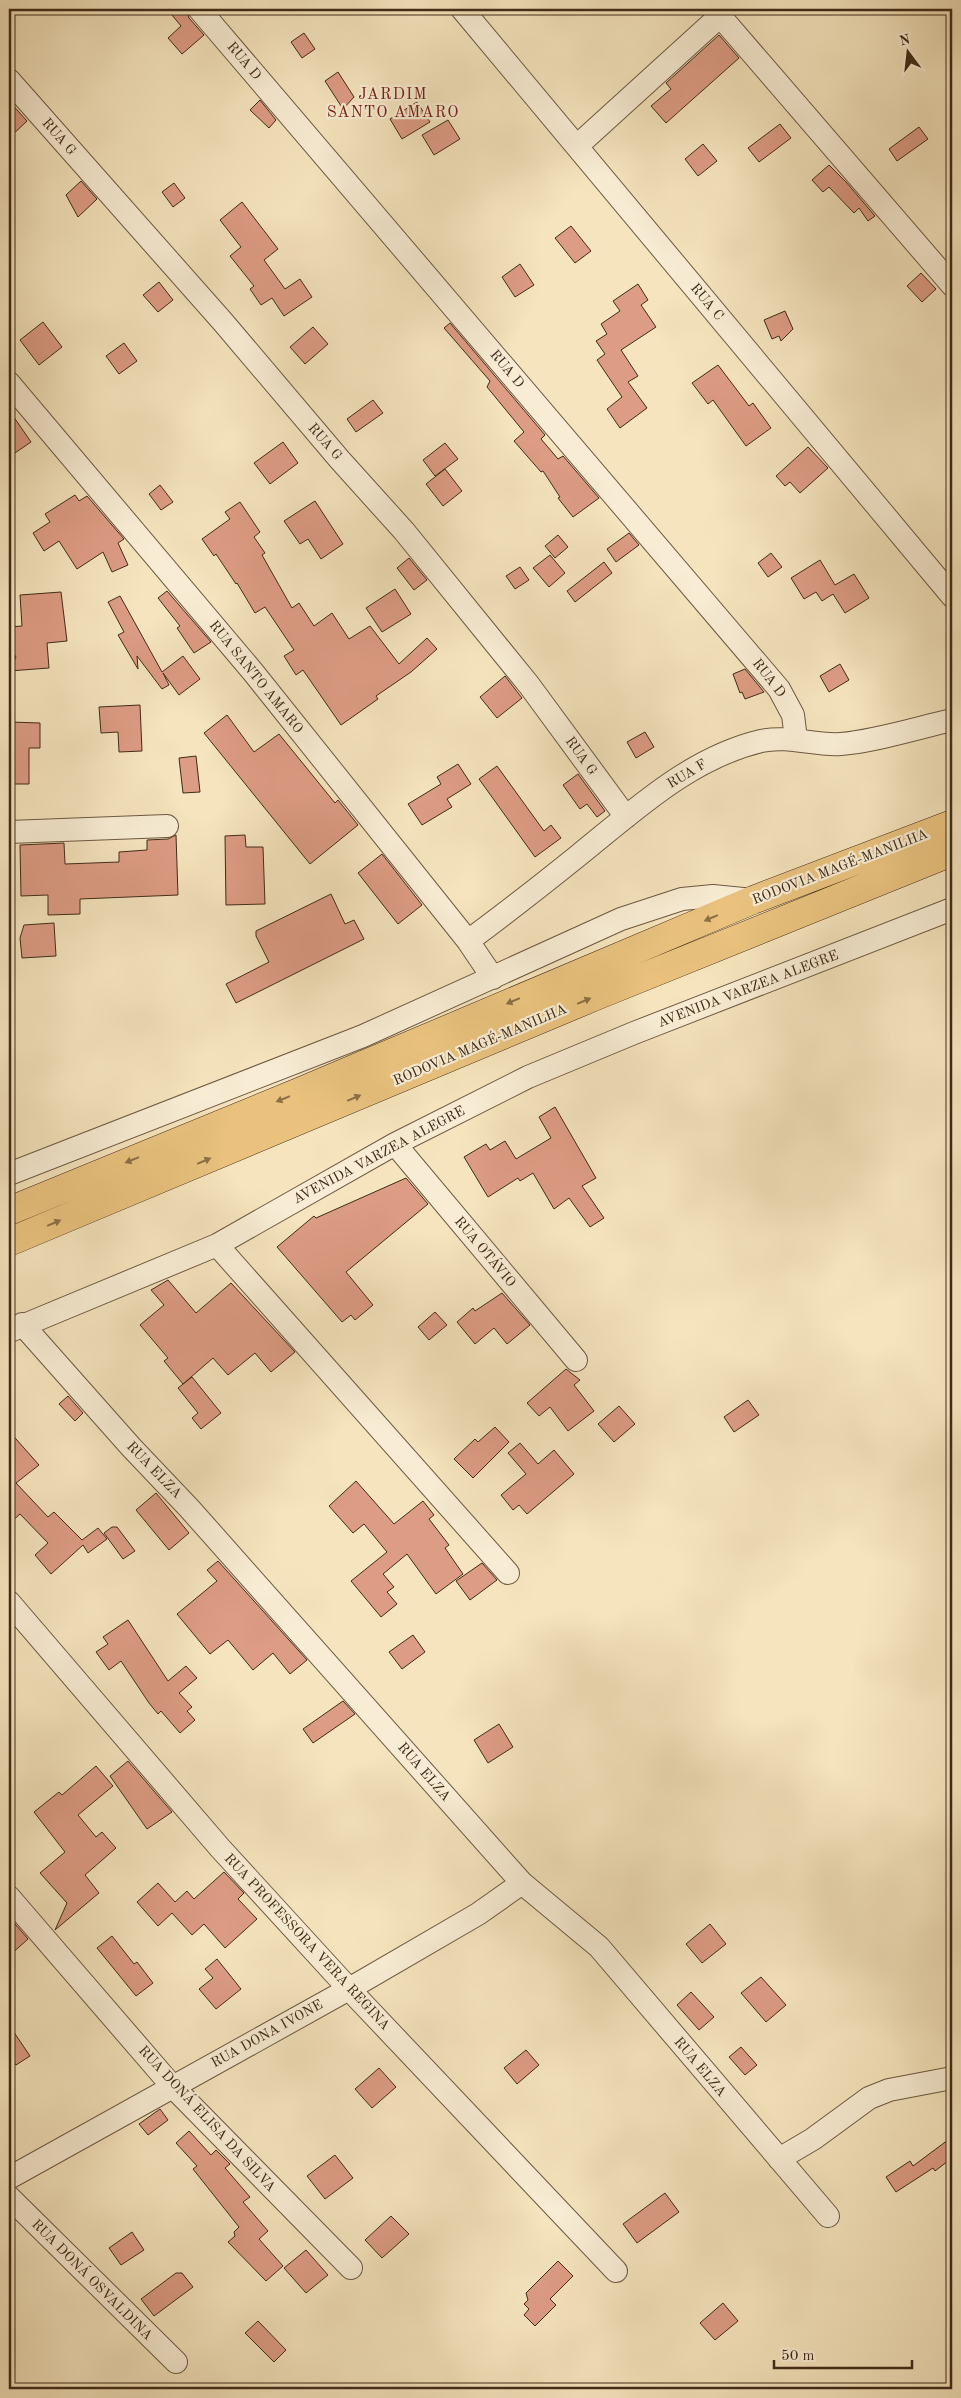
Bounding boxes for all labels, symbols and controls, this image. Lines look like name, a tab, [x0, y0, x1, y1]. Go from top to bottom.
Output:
north arrow	[884, 28, 934, 78]
text: N	[898, 32, 912, 49]
street label: RUA D	[224, 39, 264, 83]
district label: JARDIM SANTO AMARO	[327, 87, 459, 121]
street label: RUA G	[39, 116, 79, 158]
street label: RUA C	[688, 281, 726, 323]
street label: RUA D	[487, 347, 527, 391]
street label: RUA G	[305, 421, 345, 463]
street label: RUA SANTO AMARO	[206, 618, 306, 736]
street label: RUA D	[750, 656, 788, 700]
street label: RUA G	[562, 734, 600, 778]
street label: RUA F	[665, 757, 709, 791]
street label: RODOVIA MAGÉ-MANILHA	[749, 824, 930, 907]
one-way arrow	[704, 914, 718, 922]
street label: AVENIDA VARZEA ALEGRE	[656, 948, 840, 1030]
one-way arrow	[577, 996, 591, 1004]
one-way arrow	[506, 998, 520, 1006]
street label: RODOVIA MAGÉ-MANILHA	[390, 999, 569, 1088]
one-way arrow	[347, 1094, 361, 1102]
one-way arrow	[276, 1095, 290, 1103]
street label: AVENIDA VARZEA ALEGRE	[291, 1104, 467, 1206]
one-way arrow	[197, 1156, 211, 1164]
one-way arrow	[125, 1157, 139, 1165]
street label: RUA OTÁVIO	[452, 1212, 521, 1290]
one-way arrow	[47, 1219, 62, 1227]
street label: RUA ELZA	[124, 1439, 184, 1501]
street label: RUA ELZA	[395, 1740, 453, 1804]
street label: RUA PROFESSORA VERA REGINA	[222, 1851, 393, 2033]
street label: RUA DONA IVONE	[209, 1998, 325, 2070]
street label: RUA ELZA	[671, 2035, 729, 2100]
street label: RUA DONÁ ELISA DA SILVA	[136, 2041, 281, 2195]
street label: RUA DONÁ OSVALDINA	[29, 2215, 157, 2343]
scale bar	[774, 2338, 911, 2370]
text: 50 m	[781, 2349, 815, 2364]

